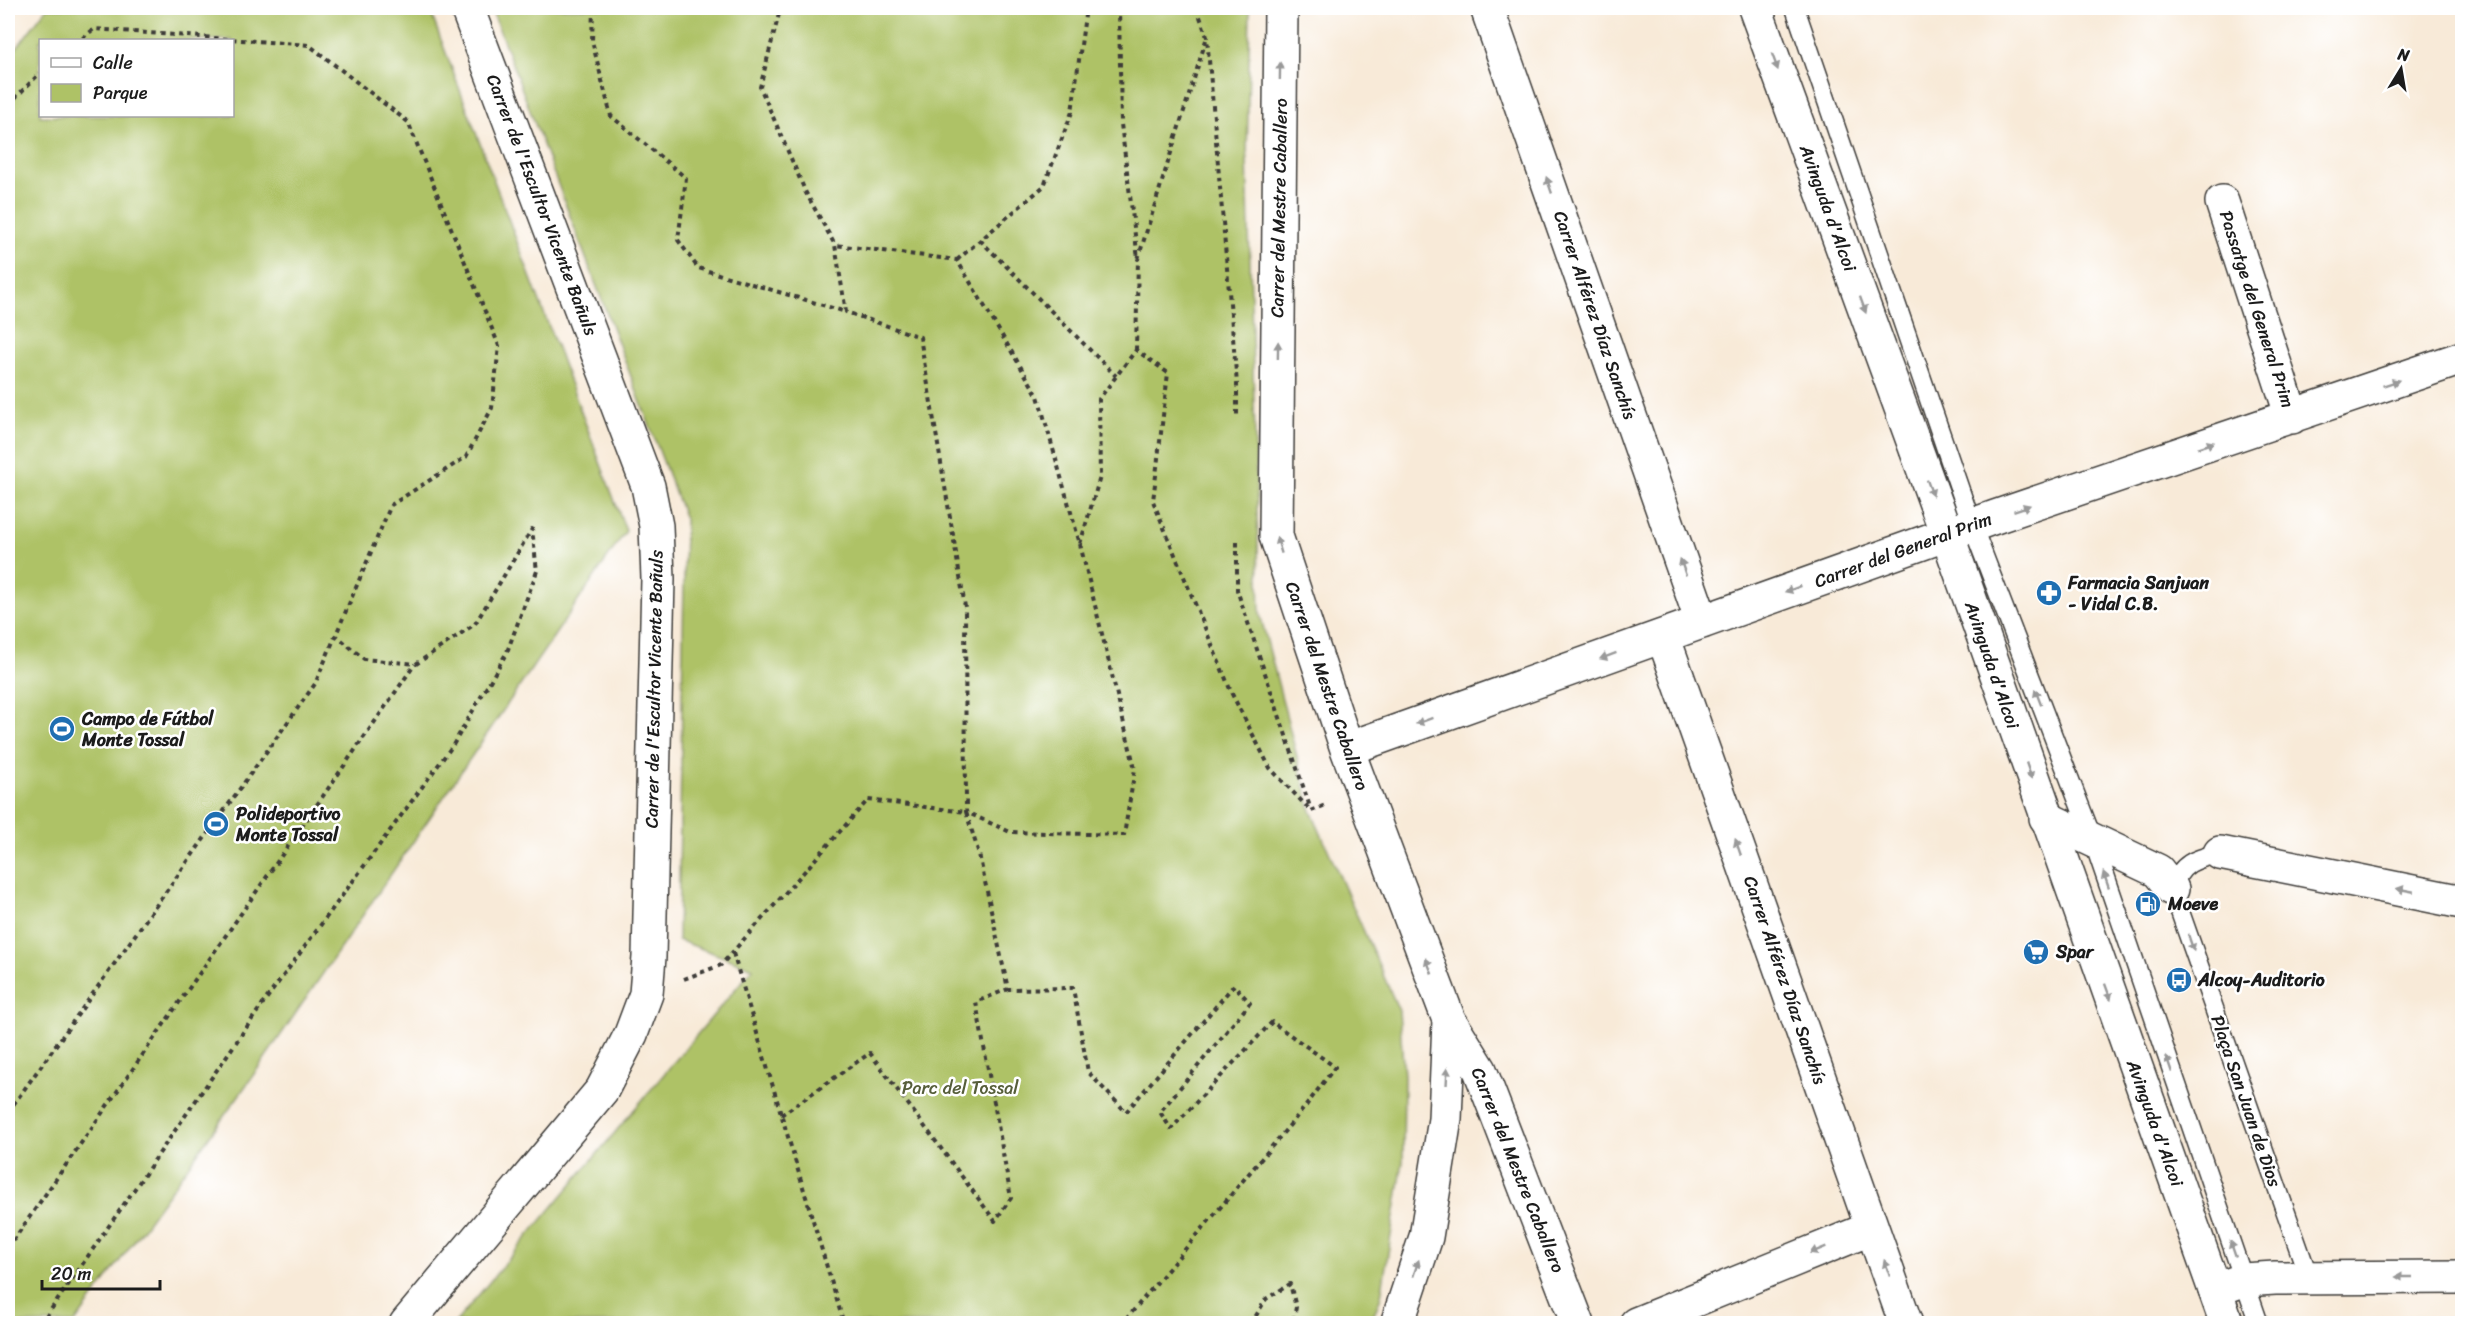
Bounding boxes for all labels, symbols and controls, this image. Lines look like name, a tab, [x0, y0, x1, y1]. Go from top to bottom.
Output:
legend	[39, 39, 234, 117]
north arrow	[2371, 39, 2431, 99]
text: N	[2395, 39, 2413, 70]
text: Calle	[93, 47, 133, 79]
one-way arrow	[1771, 54, 1781, 72]
one-way arrow	[1275, 62, 1285, 81]
street label: Carrer de l'Escultor Vicente Bañuls	[477, 69, 607, 341]
text: Parque	[93, 77, 148, 109]
street label: Carrer del Mestre Caballero	[1261, 98, 1297, 318]
street label: Avinguda d'Alcoi	[1790, 139, 1866, 277]
one-way arrow	[1544, 175, 1554, 193]
street label: Carrer Alférez Díaz Sanchís	[1544, 206, 1646, 424]
street label: Passatge del General Prim	[2210, 206, 2304, 412]
one-way arrow	[1859, 296, 1869, 314]
one-way arrow	[1273, 341, 1282, 360]
one-way arrow	[2382, 377, 2400, 387]
one-way arrow	[2197, 440, 2215, 450]
one-way arrow	[1926, 479, 1935, 497]
one-way arrow	[2013, 502, 2031, 512]
street label: Carrer del General Prim	[1810, 503, 1997, 597]
one-way arrow	[1274, 536, 1283, 554]
street label: Carrer de l'Escultor Vicente Bañuls	[636, 549, 672, 828]
one-way arrow	[1677, 558, 1687, 576]
place label: Farmacia Sanjuan - Vidal C.B.	[2067, 567, 2209, 620]
street label: Carrer del Mestre Caballero	[1276, 577, 1378, 795]
pharmacy icon: Farmacia Sanjuan - Vidal C.B.	[2034, 578, 2064, 608]
one-way arrow	[1784, 585, 1802, 595]
street label: Avinguda d'Alcoi	[1955, 596, 2029, 734]
one-way arrow	[1599, 651, 1617, 661]
one-way arrow	[2033, 688, 2042, 706]
place label: Campo de Fútbol Monte Tossal	[81, 703, 214, 756]
sports icon: Campo de Fútbol Monte Tossal	[47, 714, 77, 744]
one-way arrow	[1415, 717, 1433, 727]
one-way arrow	[2025, 762, 2035, 780]
place label: Polideportivo Monte Tossal	[235, 798, 341, 851]
sports icon: Polideportivo Monte Tossal	[201, 809, 231, 839]
one-way arrow	[1732, 838, 1742, 856]
street label: Carrer Alférez Díaz Sanchís	[1734, 871, 1836, 1089]
one-way arrow	[2101, 871, 2111, 889]
one-way arrow	[2395, 885, 2414, 894]
place label: Moeve	[2167, 888, 2218, 920]
fuel station icon: Moeve	[2133, 889, 2163, 919]
one-way arrow	[2186, 934, 2196, 952]
place label: Spar	[2055, 936, 2095, 968]
supermarket icon: Spar	[2021, 937, 2051, 967]
one-way arrow	[1423, 957, 1433, 975]
place label: Alcoy-Auditorio	[2197, 964, 2325, 996]
bus stop icon: Alcoy-Auditorio	[2164, 965, 2194, 995]
one-way arrow	[2103, 983, 2113, 1001]
street label: Plaça San Juan de Dios	[2202, 1011, 2291, 1192]
street label: Avinguda d'Alcoi	[2117, 1054, 2193, 1192]
one-way arrow	[2164, 1055, 2174, 1073]
street label: Carrer del Mestre Caballero	[1462, 1062, 1574, 1278]
one-way arrow	[1442, 1067, 1451, 1086]
park label: Parc del Tossal	[902, 1072, 1019, 1104]
one-way arrow	[2227, 1240, 2237, 1258]
one-way arrow	[1809, 1246, 1827, 1255]
scale bar	[42, 1253, 160, 1291]
text: 20 m	[51, 1258, 91, 1290]
one-way arrow	[1412, 1259, 1421, 1277]
one-way arrow	[1881, 1259, 1891, 1277]
one-way arrow	[2395, 1272, 2414, 1282]

